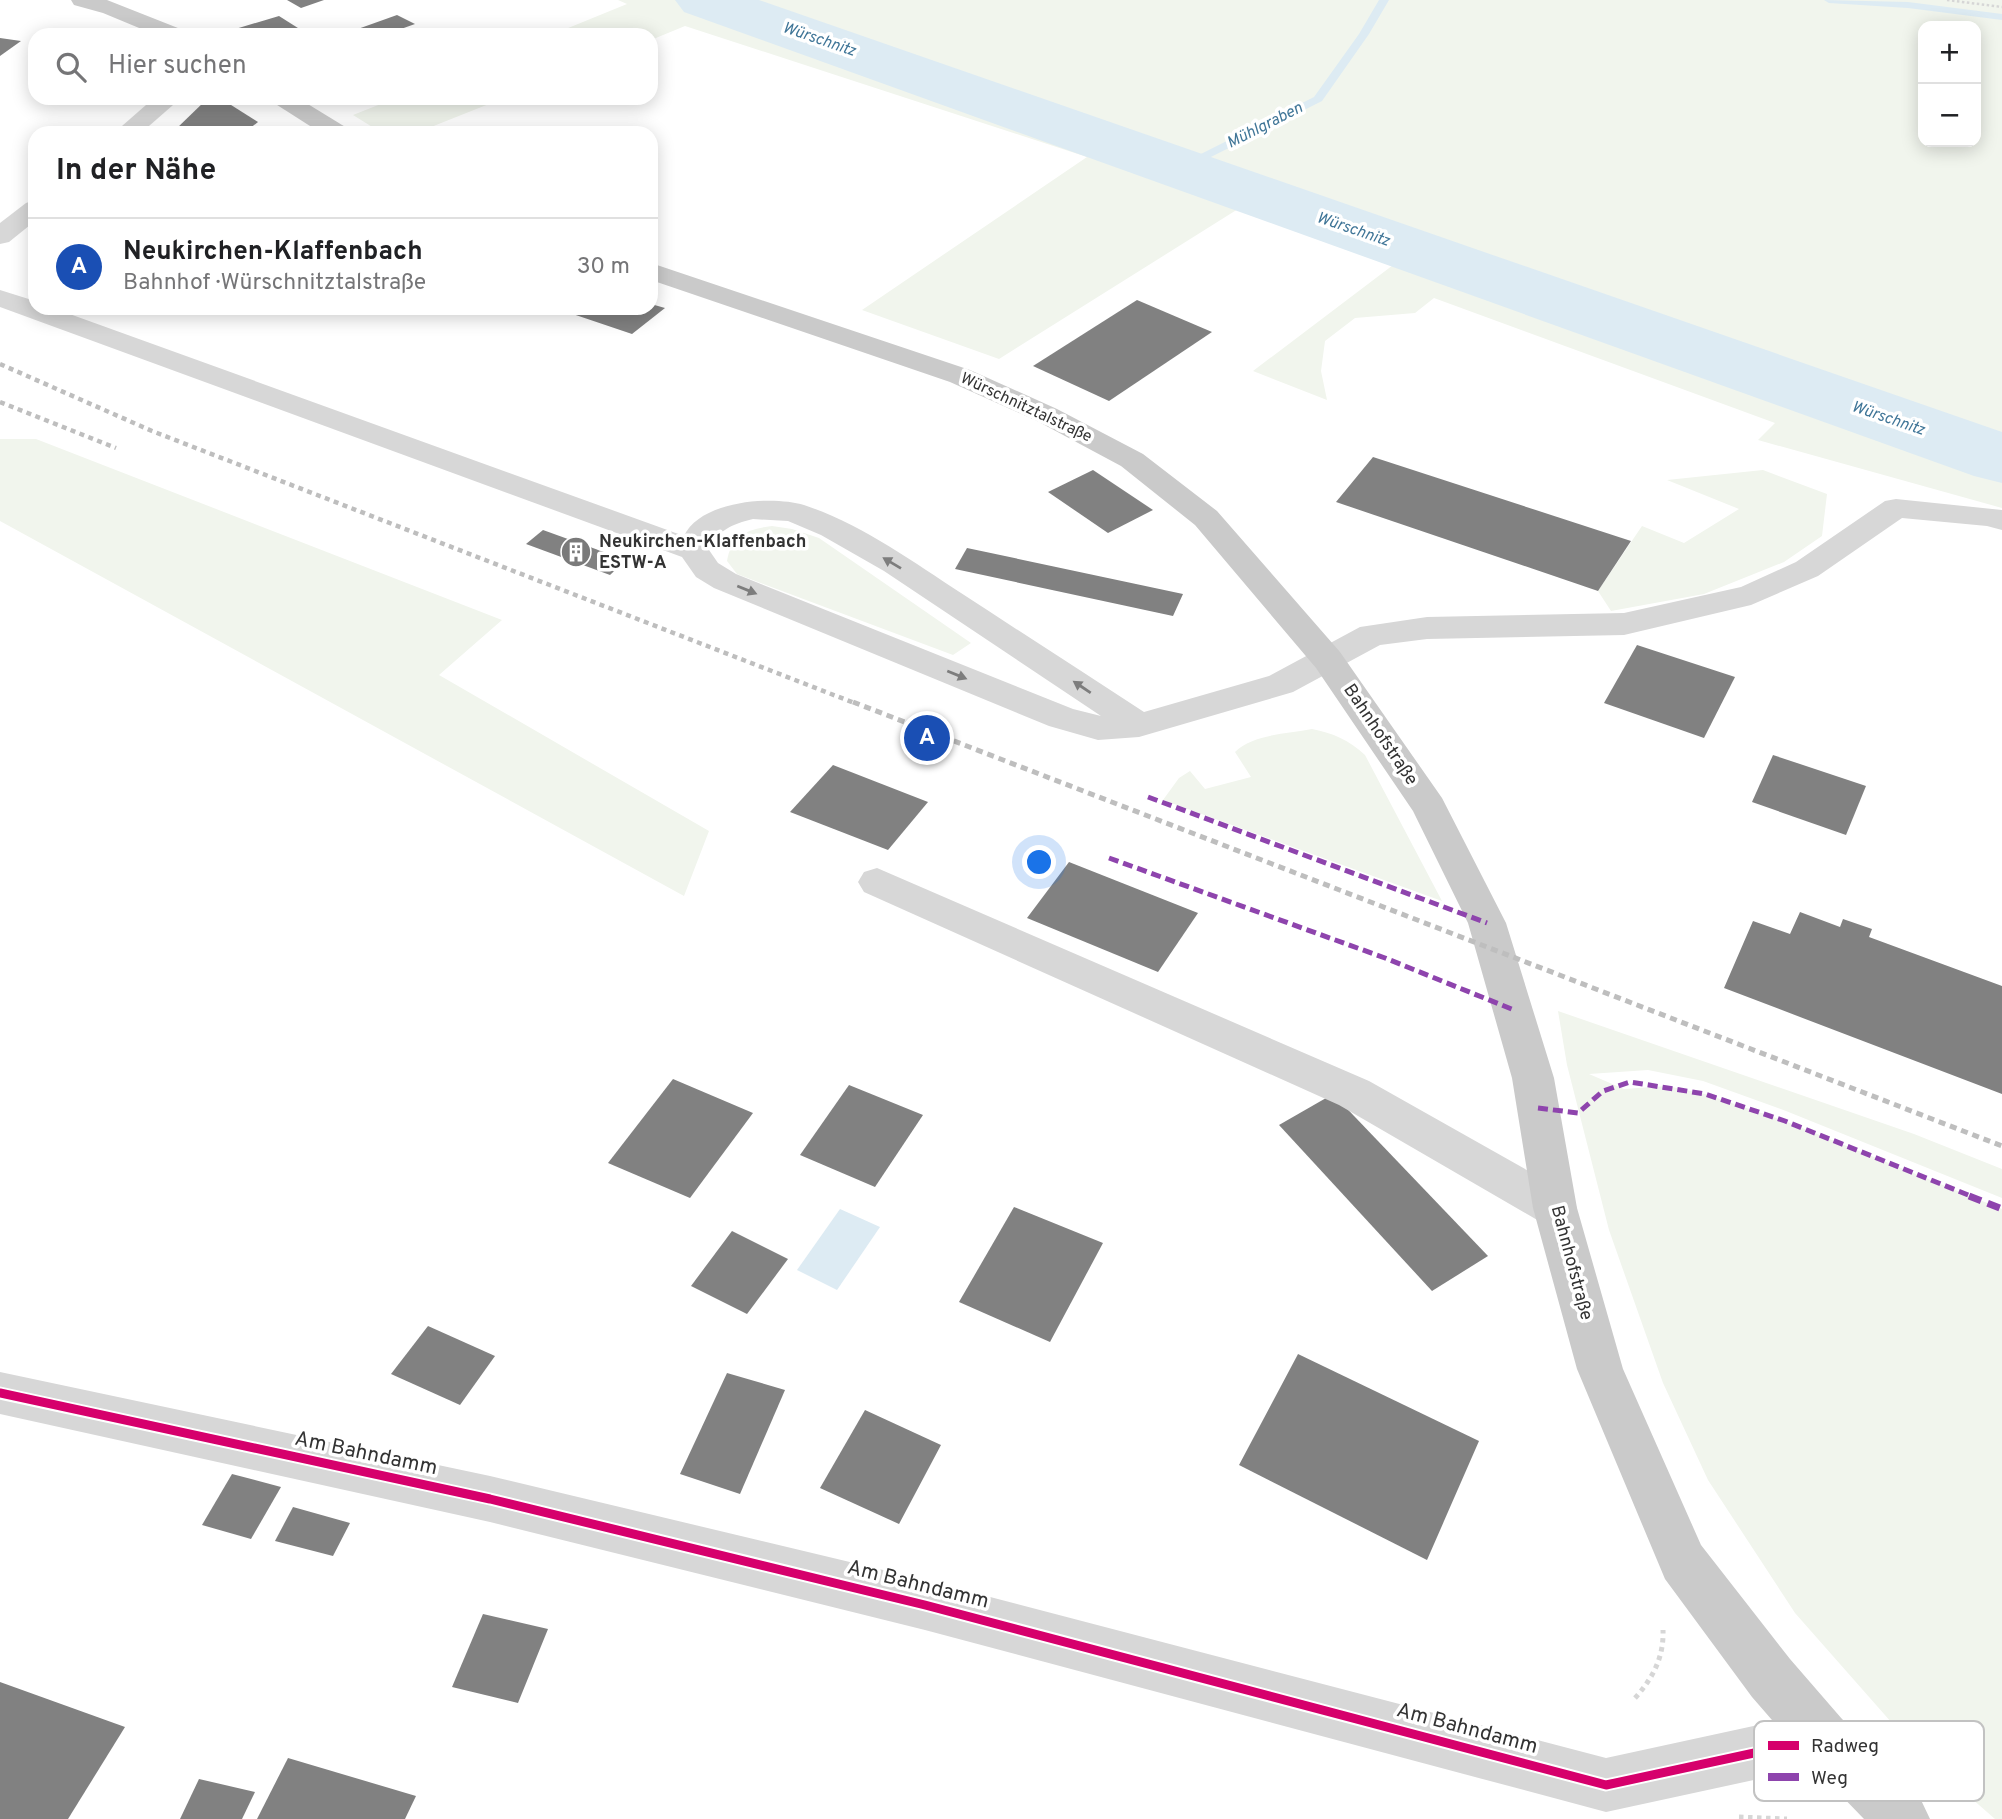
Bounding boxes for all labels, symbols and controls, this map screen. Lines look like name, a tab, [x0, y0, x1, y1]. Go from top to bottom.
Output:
water label: Würschnitz	[780, 18, 859, 62]
map controls	[1918, 21, 1981, 147]
button: +	[1918, 21, 1981, 84]
search box	[28, 28, 658, 105]
icon: search	[52, 48, 90, 86]
text: Hier suchen	[108, 50, 247, 83]
button: −	[1918, 84, 1981, 147]
water label: Mühlgraben	[1224, 98, 1307, 154]
text: In der Nähe	[56, 153, 216, 190]
water label: Würschnitz	[1314, 208, 1393, 252]
text: Neukirchen-Klaffenbach	[123, 236, 423, 269]
text: A	[71, 253, 87, 282]
text: 30 m	[577, 253, 630, 282]
text: Bahnhof · Würschnitztalstraße	[123, 269, 426, 298]
street label: Würschnitztalstraße	[957, 369, 1095, 447]
water label: Würschnitz	[1849, 397, 1928, 441]
place label: Neukirchen-Klaffenbach ESTW-A	[599, 531, 806, 575]
building icon: Neukirchen-Klaffenbach ESTW-A	[559, 535, 593, 569]
one-way arrow	[883, 557, 902, 569]
one-way arrow	[736, 584, 757, 595]
one-way arrow	[947, 670, 968, 681]
street label: Bahnhofstraße	[1338, 680, 1422, 790]
one-way arrow	[1073, 681, 1092, 694]
pin: A	[904, 712, 950, 764]
your location	[1022, 845, 1056, 879]
street label: Bahnhofstraße	[1545, 1203, 1597, 1323]
street label: Am Bahndamm	[292, 1426, 440, 1482]
street label: Am Bahndamm	[844, 1554, 992, 1616]
street label: Am Bahndamm	[1393, 1697, 1541, 1761]
legend	[1754, 1721, 1984, 1801]
text: Radweg	[1811, 1735, 1879, 1759]
text: Weg	[1811, 1767, 1848, 1791]

